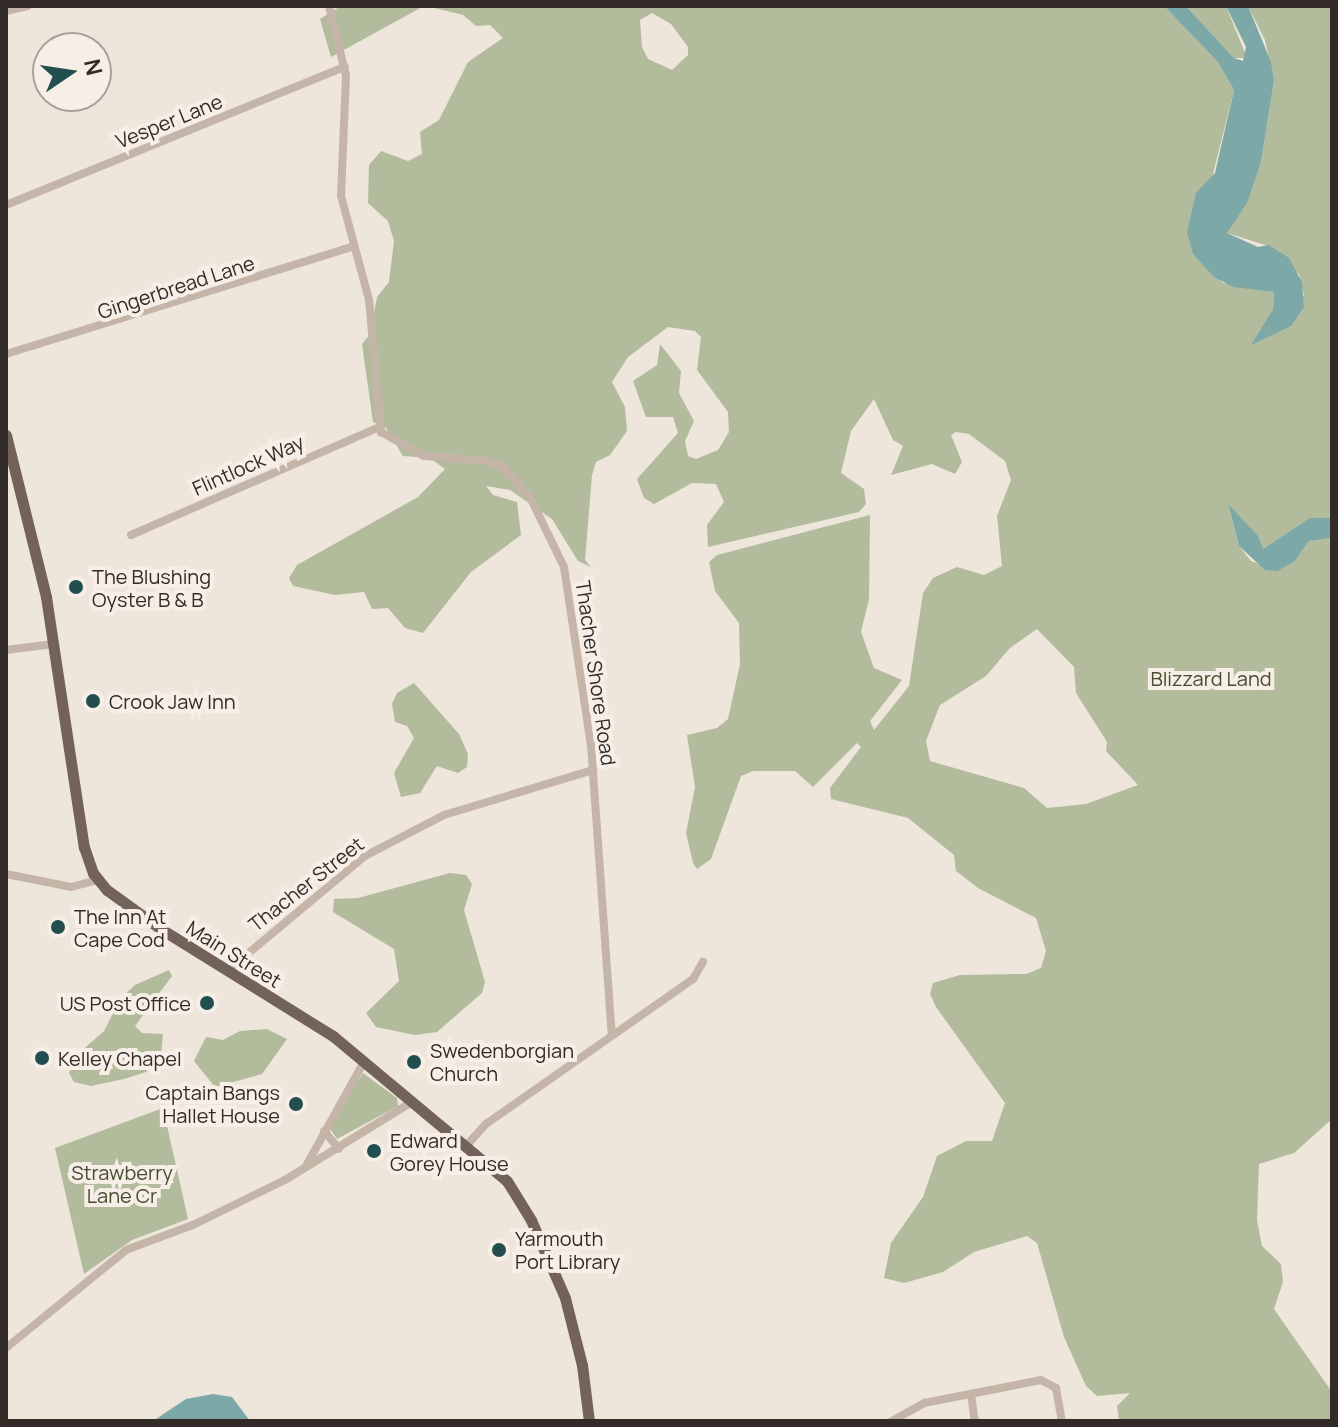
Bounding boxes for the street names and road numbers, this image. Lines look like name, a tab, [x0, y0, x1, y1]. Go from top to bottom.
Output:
street label: Vesper Lane	[112, 89, 226, 153]
street label: Gingerbread Lane	[95, 250, 257, 324]
street label: Flintlock Way	[188, 430, 308, 500]
street label: Thacher Shore Road	[571, 579, 621, 767]
street label: Thacher Street	[244, 832, 368, 936]
street label: Main Street	[182, 915, 286, 993]

